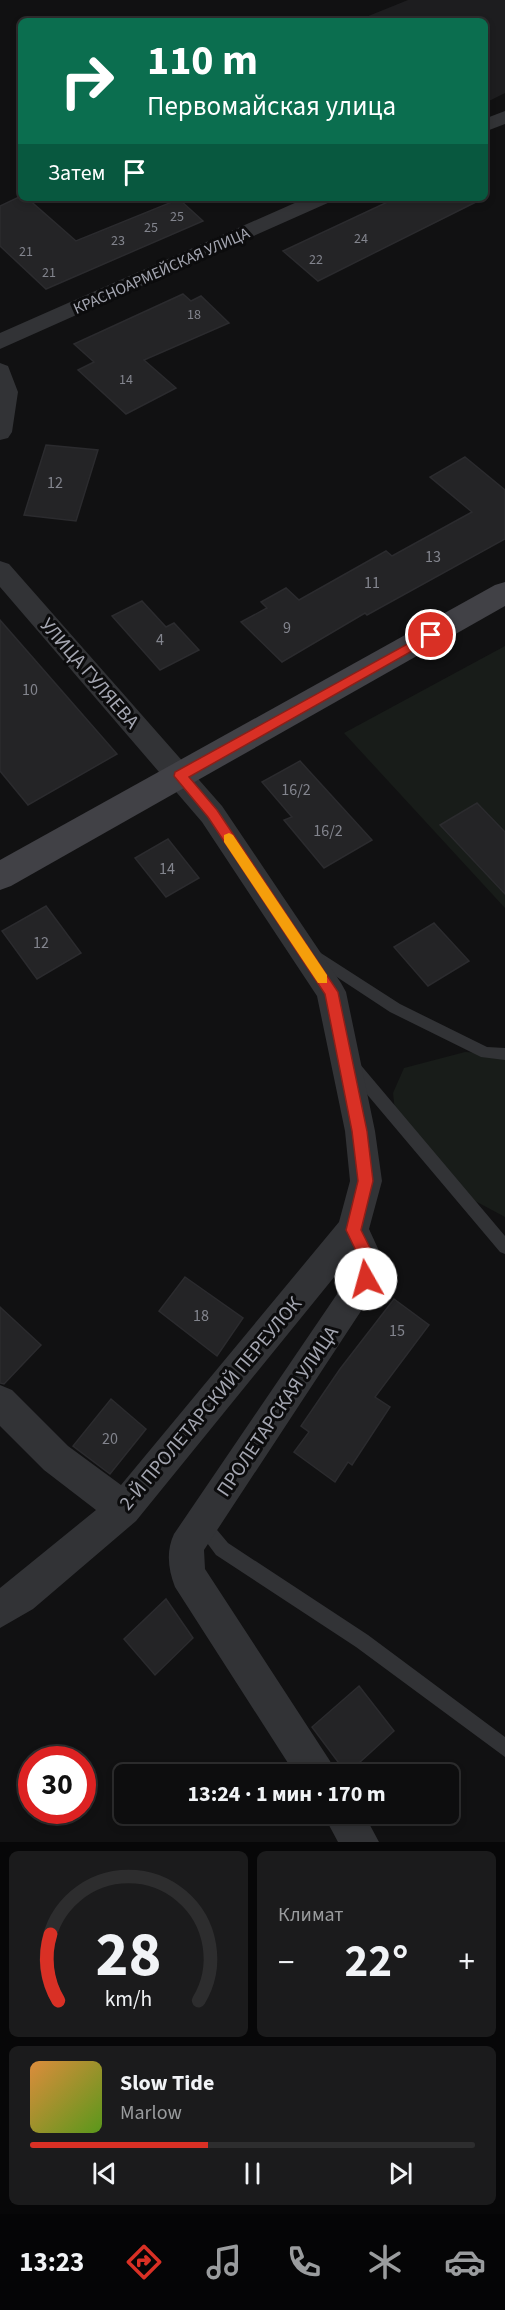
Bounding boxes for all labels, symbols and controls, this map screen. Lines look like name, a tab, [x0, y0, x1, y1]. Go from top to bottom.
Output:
text: 110 m	[147, 31, 258, 91]
icon: right	[48, 42, 126, 120]
text: Первомайская улица	[147, 87, 396, 126]
icon: arrive	[118, 156, 151, 189]
text: Затем	[48, 157, 106, 189]
house number: 25	[170, 207, 184, 227]
house number: 25	[144, 218, 158, 238]
street label: КРАСНОАРМЕЙСКАЯ УЛИЦА	[70, 222, 253, 320]
house number: 24	[354, 229, 368, 249]
house number: 23	[111, 231, 125, 251]
house number: 21	[19, 242, 33, 262]
house number: 22	[309, 250, 323, 270]
house number: 21	[42, 263, 56, 283]
house number: 18	[187, 305, 201, 325]
house number: 14	[119, 370, 133, 390]
house number: 12	[47, 472, 63, 494]
house number: 13	[425, 546, 441, 568]
house number: 11	[364, 572, 380, 594]
pin	[405, 609, 456, 660]
street label: УЛИЦА ГУЛЯЕВА	[33, 612, 145, 735]
house number: 9	[283, 617, 291, 639]
icon: arrive	[414, 618, 447, 651]
house number: 4	[156, 629, 164, 651]
house number: 10	[22, 679, 38, 701]
house number: 16/2	[281, 779, 311, 801]
house number: 16/2	[313, 820, 343, 842]
house number: 14	[159, 858, 175, 880]
house number: 12	[33, 932, 49, 954]
position arrow	[334, 1247, 398, 1311]
street label: 2-Й ПРОЛЕТАРСКИЙ ПЕРЕУЛОК	[113, 1291, 309, 1516]
house number: 18	[193, 1305, 209, 1327]
house number: 15	[389, 1320, 405, 1342]
street label: ПРОЛЕТАРСКАЯ УЛИЦА	[210, 1321, 346, 1502]
house number: 20	[102, 1428, 118, 1450]
speed limit sign: 30	[18, 1746, 96, 1824]
text: 13:24 · 1 мин · 170 m	[187, 1778, 386, 1810]
text: Климат	[278, 1901, 344, 1929]
text: 28	[96, 1911, 161, 2000]
text: 22°	[345, 1930, 408, 1994]
text: −	[278, 1939, 294, 1986]
text: +	[459, 1939, 475, 1986]
text: km/h	[105, 1984, 152, 2015]
text: Slow Tide	[120, 2067, 214, 2099]
text: Marlow	[120, 2099, 182, 2127]
icon: previous	[88, 2157, 121, 2190]
icon: pause	[236, 2157, 269, 2190]
icon: next	[384, 2157, 417, 2190]
icon: directions	[123, 2241, 165, 2283]
icon: music	[203, 2241, 245, 2283]
icon: phone	[283, 2241, 325, 2283]
icon: climate	[364, 2241, 406, 2283]
icon: car	[444, 2241, 486, 2283]
text: 13:23	[19, 2243, 84, 2282]

